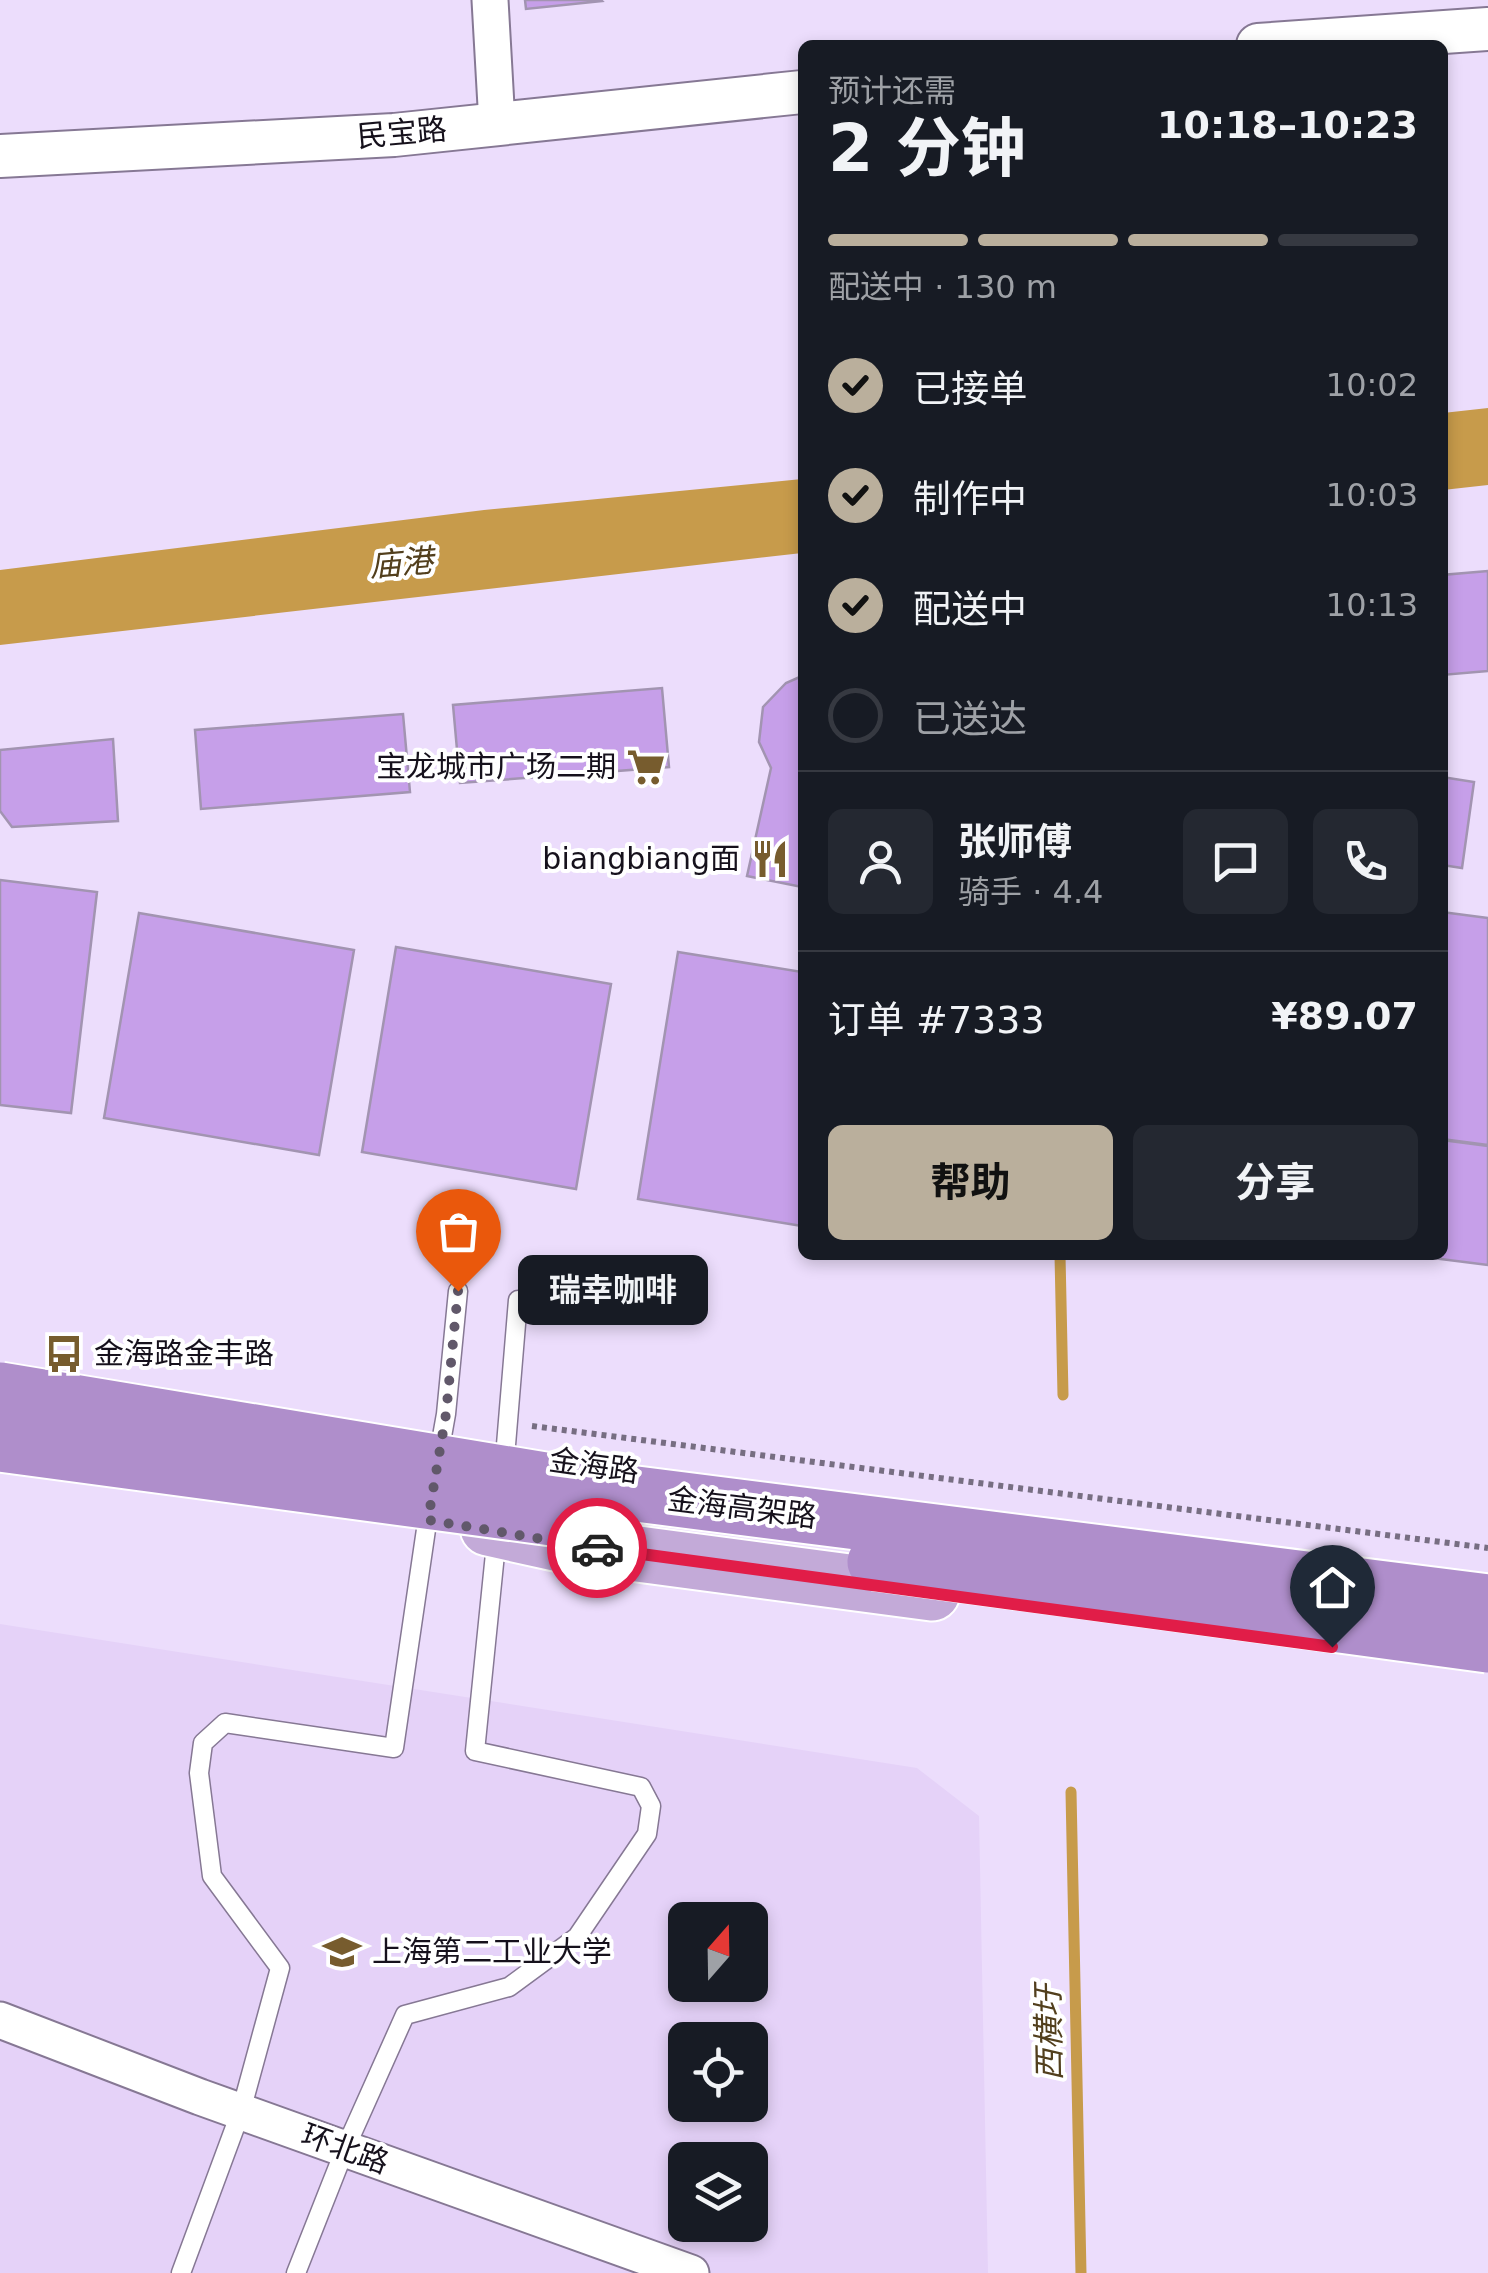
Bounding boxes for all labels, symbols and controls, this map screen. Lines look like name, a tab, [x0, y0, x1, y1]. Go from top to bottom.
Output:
text: 预计还需	[828, 72, 956, 110]
text: 10:18–10:23	[1157, 103, 1418, 147]
street label: 民宝路	[356, 111, 448, 154]
text: 2 分钟	[828, 111, 1026, 186]
text: 配送中 · 130 m	[828, 268, 1057, 306]
icon: check	[828, 358, 883, 413]
text: 10:02	[1326, 366, 1418, 404]
text: 已接单	[913, 367, 1027, 411]
icon: check	[828, 468, 883, 523]
text: 10:03	[1326, 476, 1418, 514]
text: 制作中	[913, 477, 1027, 521]
water label: 庙港	[367, 541, 439, 585]
icon: check	[828, 578, 883, 633]
text: 10:13	[1326, 586, 1418, 624]
text: 配送中	[913, 587, 1027, 631]
text: 已送达	[913, 697, 1027, 741]
supermarket icon: 宝龙城市广场二期	[625, 746, 667, 788]
place label: 宝龙城市广场二期	[376, 749, 616, 784]
button: person	[828, 809, 933, 914]
button: chat	[1183, 809, 1288, 914]
button: phone	[1313, 809, 1418, 914]
text: 张师傅	[958, 820, 1072, 864]
restaurant icon: biangbiang面	[749, 838, 791, 880]
place label: biangbiang面	[542, 841, 740, 876]
text: 骑手 · 4.4	[958, 873, 1103, 911]
text: ¥89.07	[1271, 994, 1418, 1038]
text: 订单 #7333	[828, 998, 1045, 1042]
button: 帮助	[828, 1125, 1113, 1240]
button: 分享	[1133, 1125, 1418, 1240]
pin	[416, 1189, 501, 1292]
icon: bag	[431, 1204, 486, 1259]
callout: 瑞幸咖啡	[518, 1256, 708, 1326]
text: 瑞幸咖啡	[549, 1271, 677, 1309]
bus stop icon: 金海路金丰路	[43, 1333, 85, 1375]
place label: 金海路金丰路	[94, 1336, 274, 1371]
street label: 金海路	[547, 1442, 641, 1489]
street label: 金海高架路	[665, 1481, 819, 1534]
courier	[547, 1498, 647, 1598]
icon: car	[570, 1521, 625, 1576]
pin	[1290, 1545, 1375, 1648]
icon: home	[1305, 1560, 1360, 1615]
north arrow	[668, 1902, 768, 2002]
map controls	[668, 1902, 768, 2242]
school or university icon: 上海第二工业大学	[321, 1931, 363, 1973]
place label: 上海第二工业大学	[372, 1934, 612, 1969]
water label: 西横圩	[1029, 1981, 1069, 2081]
button: locate	[668, 2022, 768, 2122]
street label: 环北路	[297, 2117, 393, 2180]
button: layers	[668, 2142, 768, 2242]

